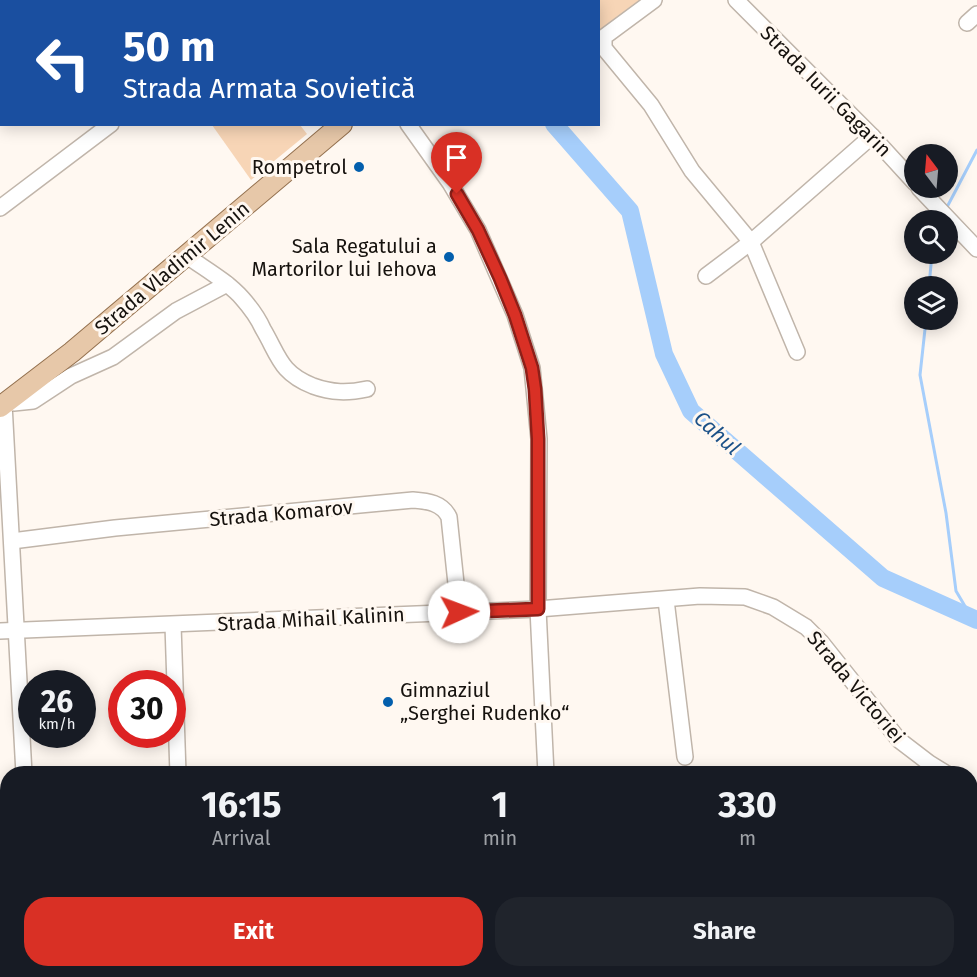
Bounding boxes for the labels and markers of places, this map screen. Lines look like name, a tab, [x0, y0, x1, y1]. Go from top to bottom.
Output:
pin	[431, 132, 482, 194]
place label: Rompetrol	[252, 155, 347, 179]
marker: Rompetrol	[352, 160, 366, 174]
place label: Sala Regatului a Martorilor lui Iehova	[251, 234, 437, 281]
marker: Sala Regatului a Martorilor lui Iehova	[442, 250, 456, 264]
place label: Gimnaziul „Serghei Rudenko“	[400, 678, 569, 725]
marker: Gimnaziul „Serghei Rudenko“	[381, 695, 395, 709]

